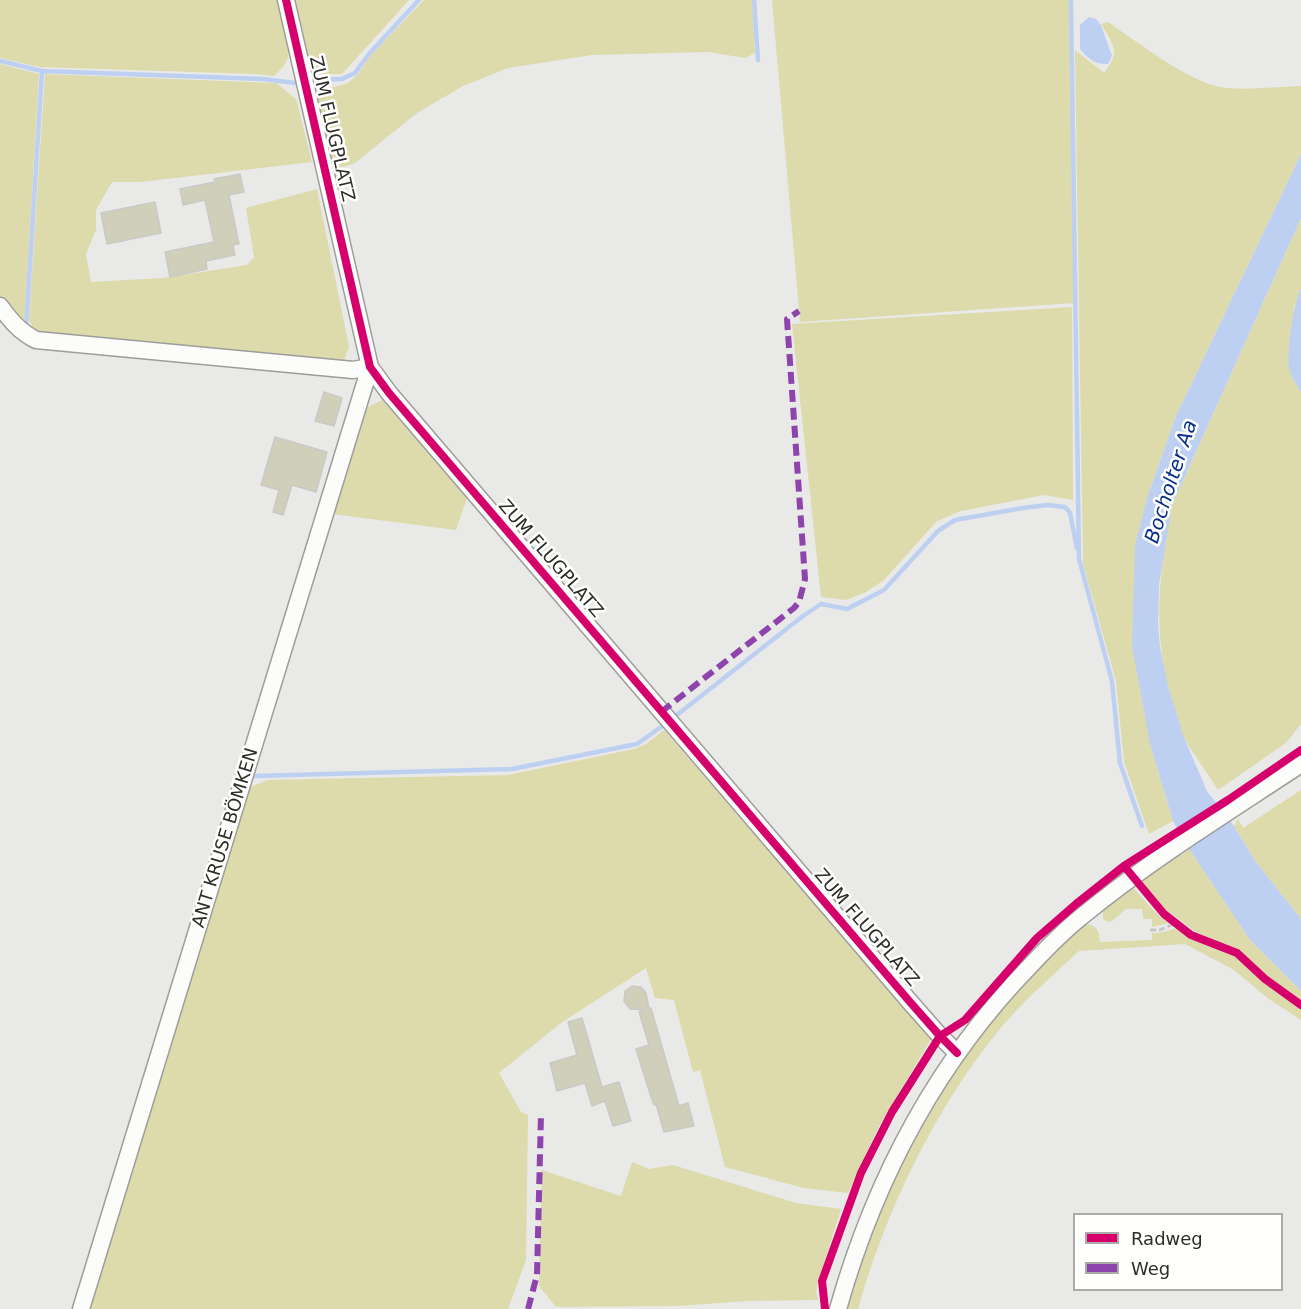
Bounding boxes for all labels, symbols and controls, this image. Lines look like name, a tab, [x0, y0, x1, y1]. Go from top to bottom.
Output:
street label: ZUM FLUGPLATZ	[304, 54, 358, 204]
water label: Bocholter Aa	[1141, 417, 1203, 547]
street label: ZUM FLUGPLATZ	[493, 496, 607, 622]
street label: ANT KRUSE BÖMKEN	[188, 745, 264, 931]
street label: ZUM FLUGPLATZ	[809, 865, 923, 991]
legend	[1073, 1213, 1283, 1291]
text: Radweg	[1131, 1228, 1203, 1249]
text: Weg	[1131, 1258, 1170, 1279]

